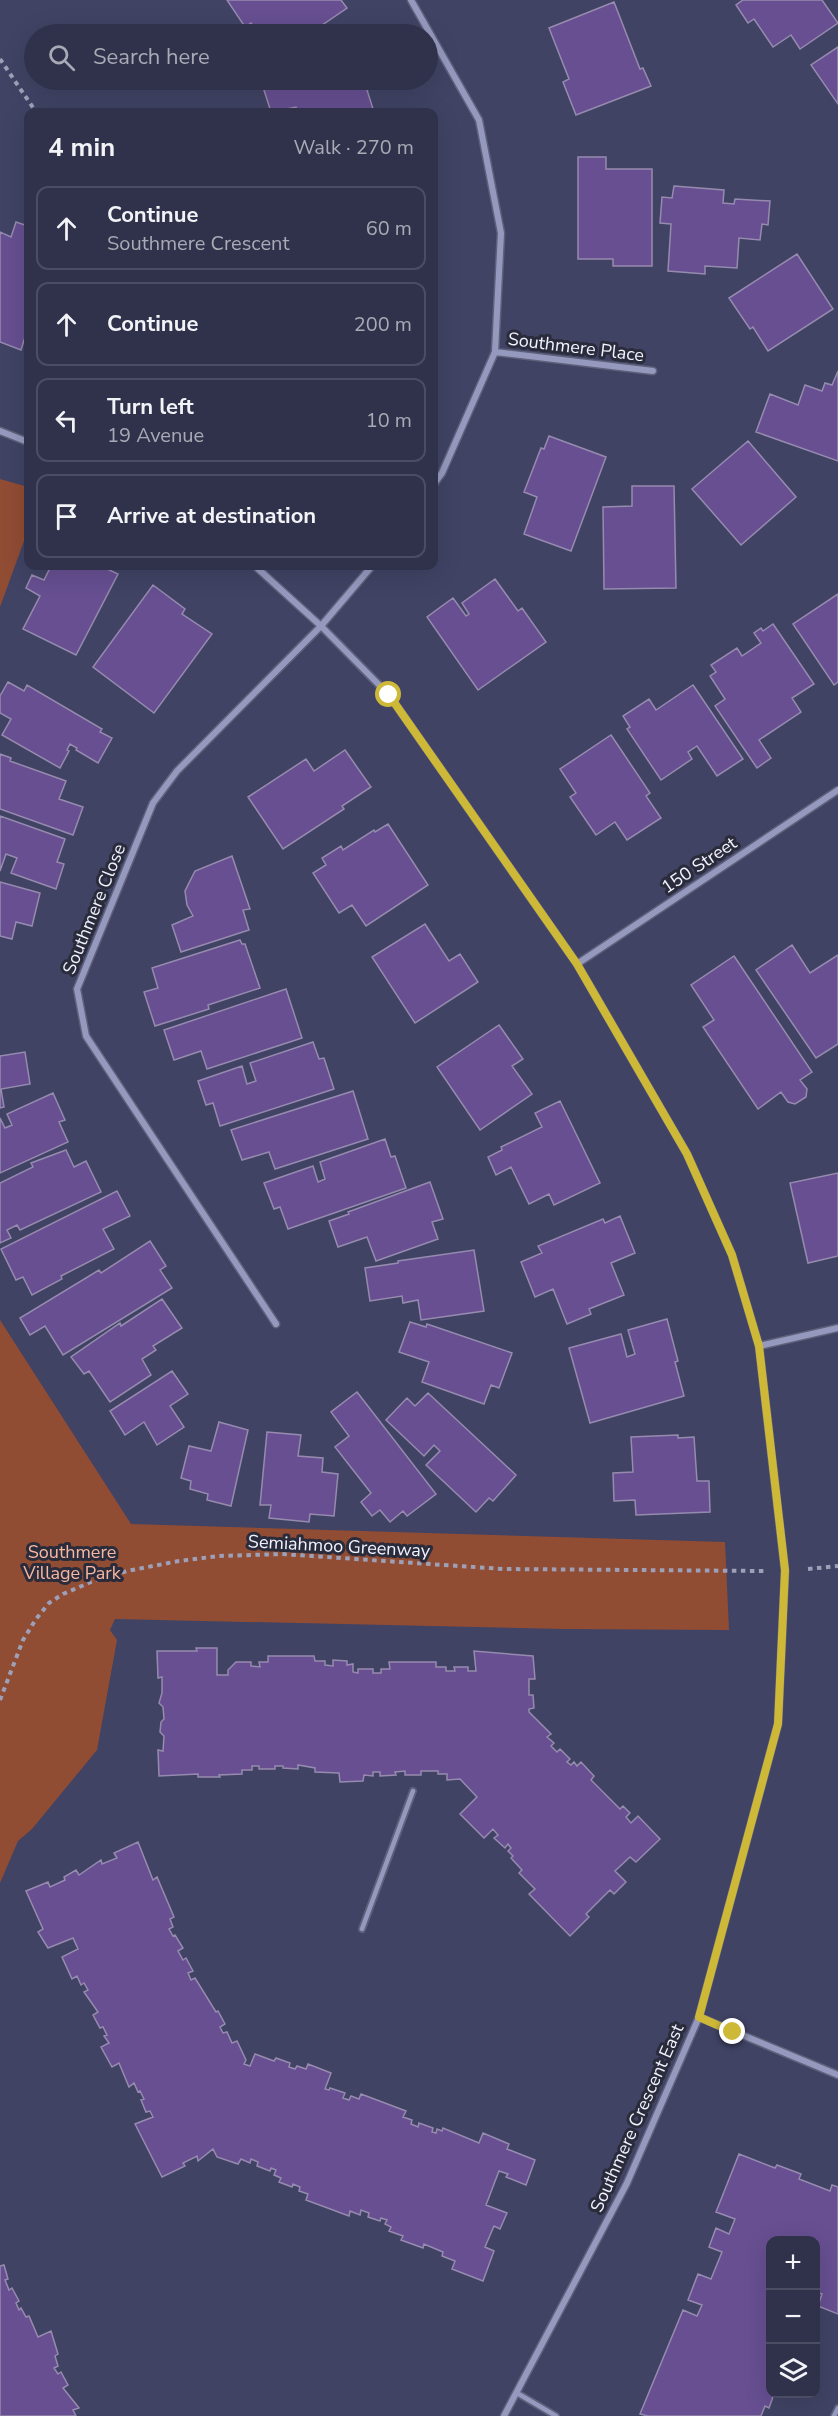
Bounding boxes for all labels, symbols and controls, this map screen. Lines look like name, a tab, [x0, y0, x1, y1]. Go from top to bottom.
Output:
search box	[24, 24, 438, 90]
icon: search	[45, 41, 78, 74]
text: Search here	[93, 42, 210, 72]
text: 4 min	[48, 130, 115, 165]
text: Walk · 270 m	[294, 134, 414, 161]
text: Continue	[107, 200, 198, 230]
icon: ahead	[50, 212, 83, 245]
text: 60 m	[366, 215, 412, 242]
text: Southmere Crescent	[107, 230, 289, 257]
icon: ahead	[50, 308, 83, 341]
text: Continue	[107, 309, 198, 339]
text: 200 m	[354, 311, 412, 338]
street label: Southmere Place	[506, 327, 646, 367]
text: Turn left	[107, 392, 194, 422]
icon: left	[50, 404, 83, 437]
text: 10 m	[366, 407, 412, 434]
text: 19 Avenue	[107, 422, 204, 449]
icon: arrive	[50, 500, 83, 533]
text: Arrive at destination	[107, 501, 316, 531]
route start	[375, 681, 401, 707]
street label: 150 Street	[657, 831, 742, 899]
street label: Southmere Close	[57, 840, 131, 978]
street label: Semiahmoo Greenway	[247, 1529, 431, 1563]
park label: Southmere Village Park	[22, 1540, 122, 1585]
route end	[719, 2018, 745, 2044]
street label: Southmere Crescent East	[585, 2020, 690, 2216]
map controls	[766, 2236, 820, 2398]
button: +	[766, 2236, 820, 2290]
button: −	[766, 2290, 820, 2344]
button: layers	[766, 2344, 820, 2398]

